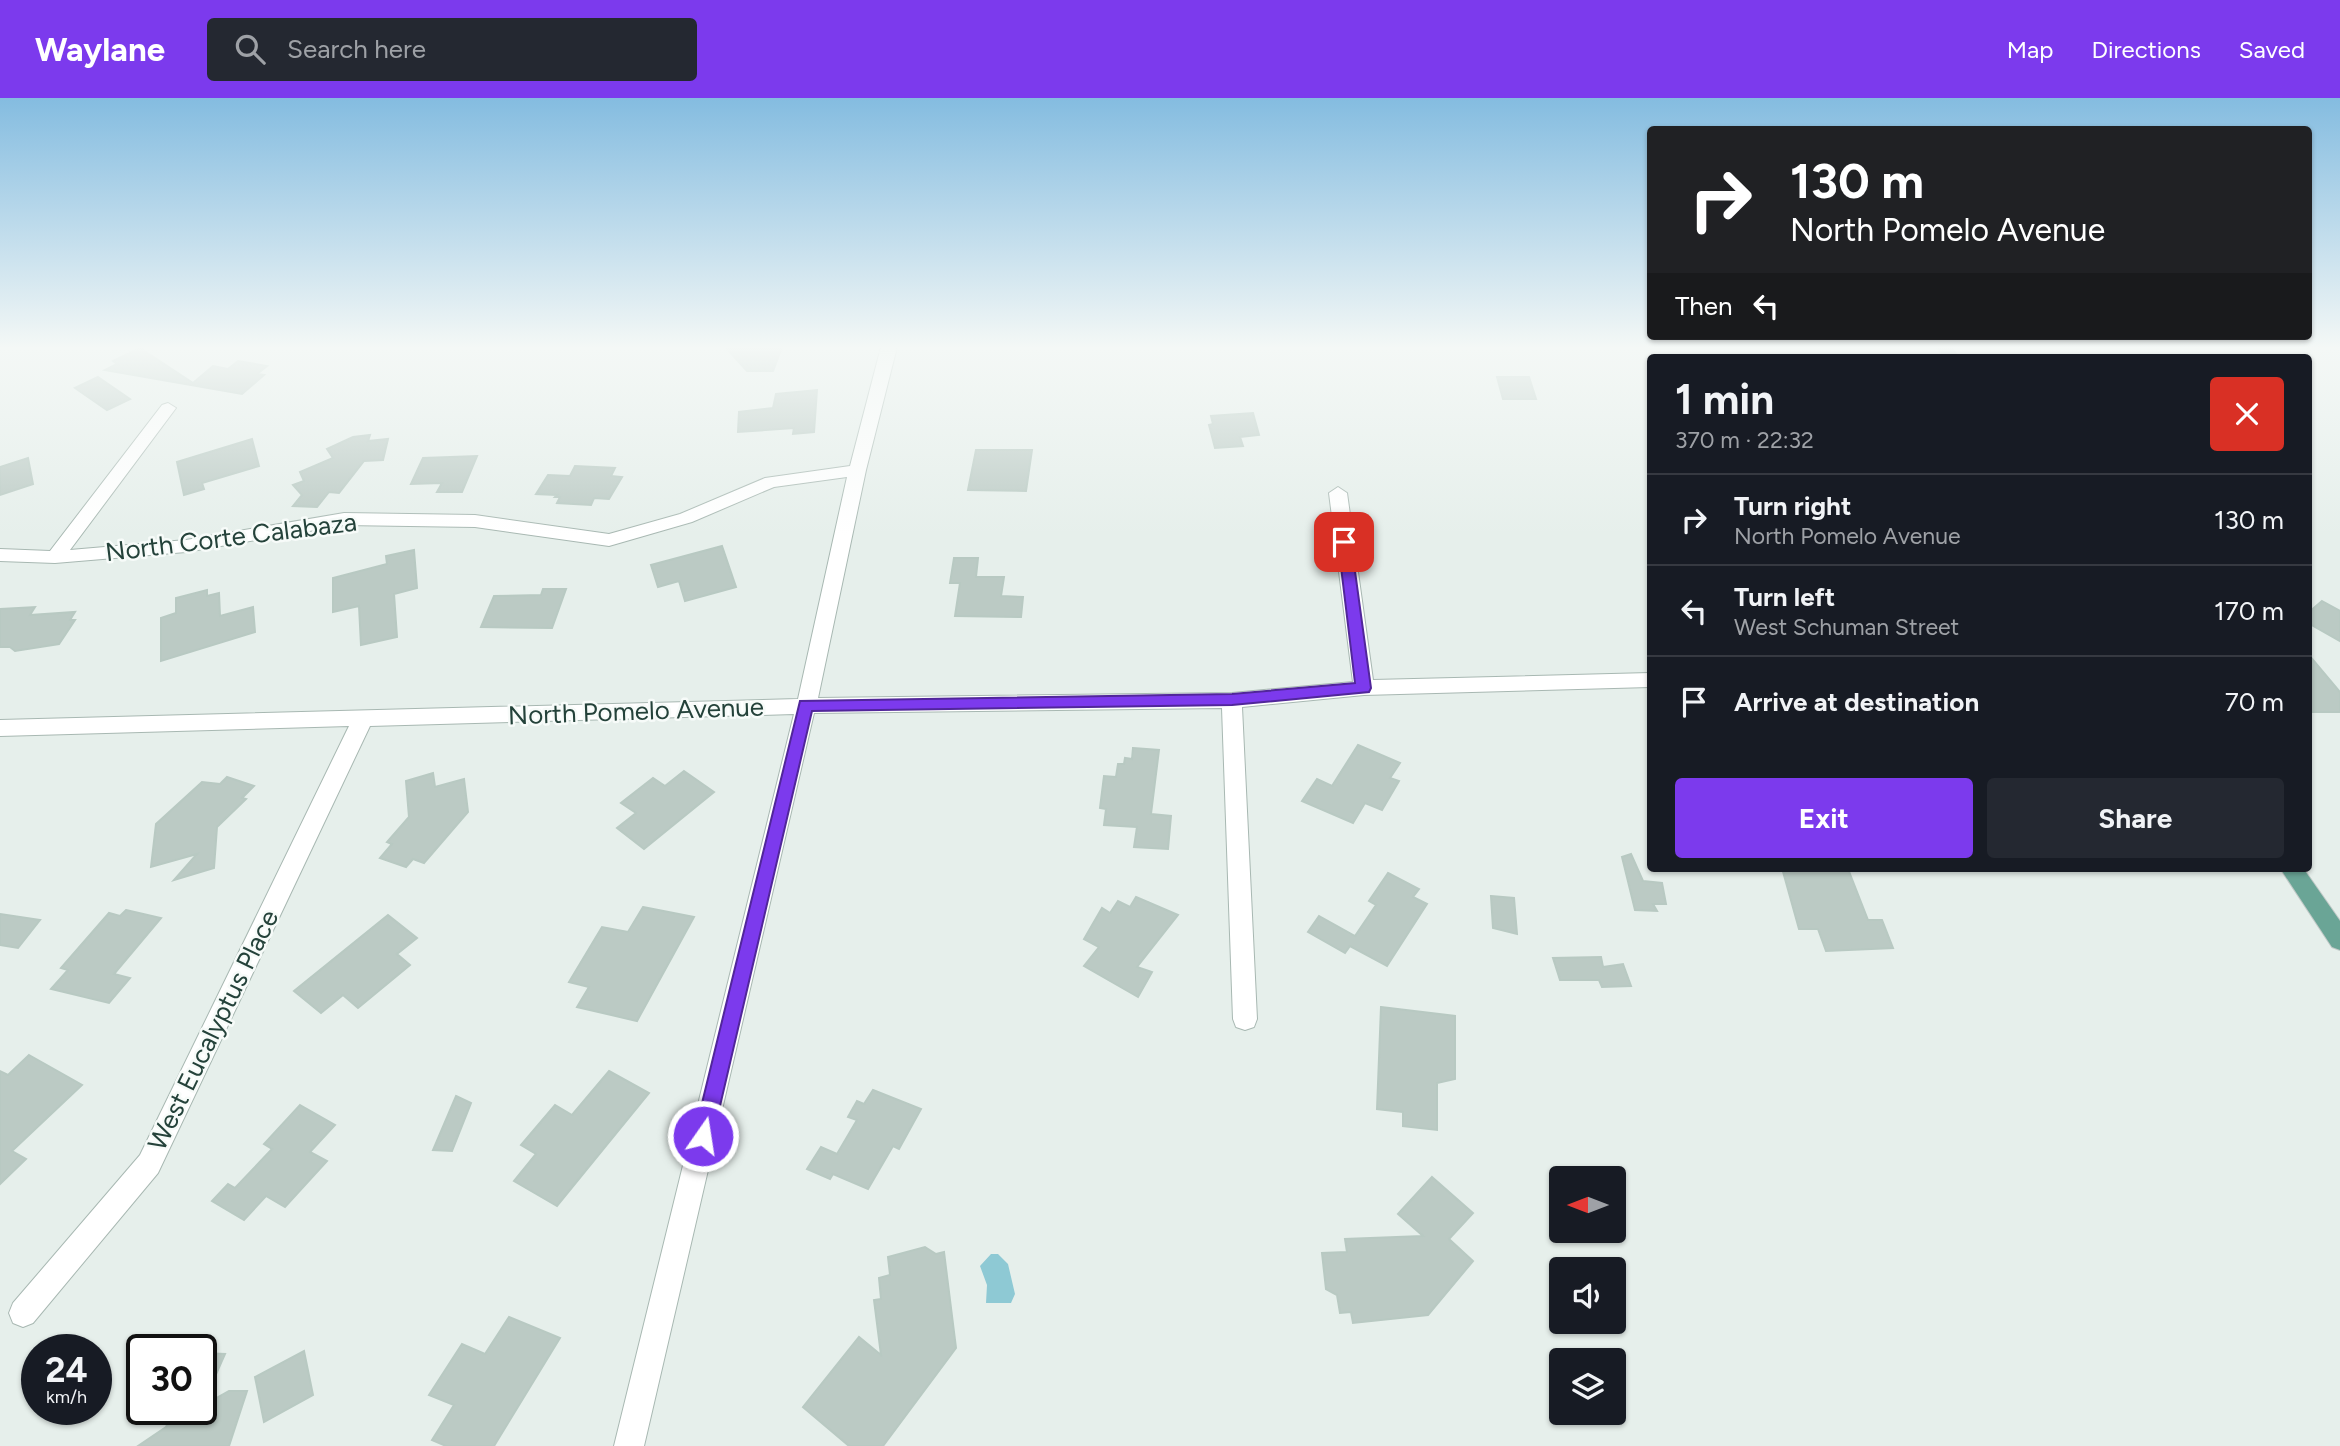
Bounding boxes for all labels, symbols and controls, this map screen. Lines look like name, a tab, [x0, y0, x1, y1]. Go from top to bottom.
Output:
search box	[207, 18, 697, 81]
text: Waylane	[35, 30, 165, 69]
icon: search	[231, 30, 269, 68]
text: Search here	[287, 33, 426, 65]
text: Map	[2007, 35, 2053, 64]
text: Directions	[2091, 35, 2201, 64]
text: Saved	[2239, 35, 2305, 64]
text: 130 m	[1790, 151, 1924, 210]
icon: right	[1675, 154, 1766, 245]
text: North Pomelo Avenue	[1790, 211, 2105, 249]
icon: left	[1747, 287, 1785, 325]
text: Then	[1675, 290, 1733, 322]
text: 1 min	[1675, 374, 1774, 425]
button: close	[2210, 377, 2284, 451]
text: 370 m · 22:32	[1675, 426, 1814, 454]
text: Turn right	[1734, 490, 1851, 522]
icon: right	[1675, 501, 1713, 539]
text: 130 m	[2214, 504, 2284, 536]
street label: North Corte Calabaza	[103, 506, 359, 568]
pin	[1314, 512, 1374, 572]
text: North Pomelo Avenue	[1734, 522, 1961, 550]
icon: arrive	[1325, 523, 1363, 561]
text: Turn left	[1734, 581, 1835, 613]
icon: left	[1675, 592, 1713, 630]
text: 170 m	[2214, 595, 2284, 627]
text: West Schuman Street	[1734, 613, 1959, 641]
icon: arrive	[1675, 683, 1713, 721]
text: Arrive at destination	[1734, 686, 1979, 718]
text: 70 m	[2225, 686, 2284, 718]
street label: North Pomelo Avenue	[507, 691, 765, 731]
button: Exit	[1675, 778, 1973, 858]
button: Share	[1987, 778, 2284, 858]
street label: West Eucalyptus Place	[141, 905, 285, 1155]
position arrow	[666, 1099, 740, 1173]
north arrow	[1549, 1166, 1626, 1242]
map controls	[1549, 1166, 1626, 1425]
button: sound	[1549, 1257, 1626, 1334]
speed limit sign: 30	[126, 1334, 217, 1425]
button: layers	[1549, 1348, 1626, 1425]
text: 24	[45, 1349, 88, 1391]
text: km/h	[46, 1386, 87, 1408]

